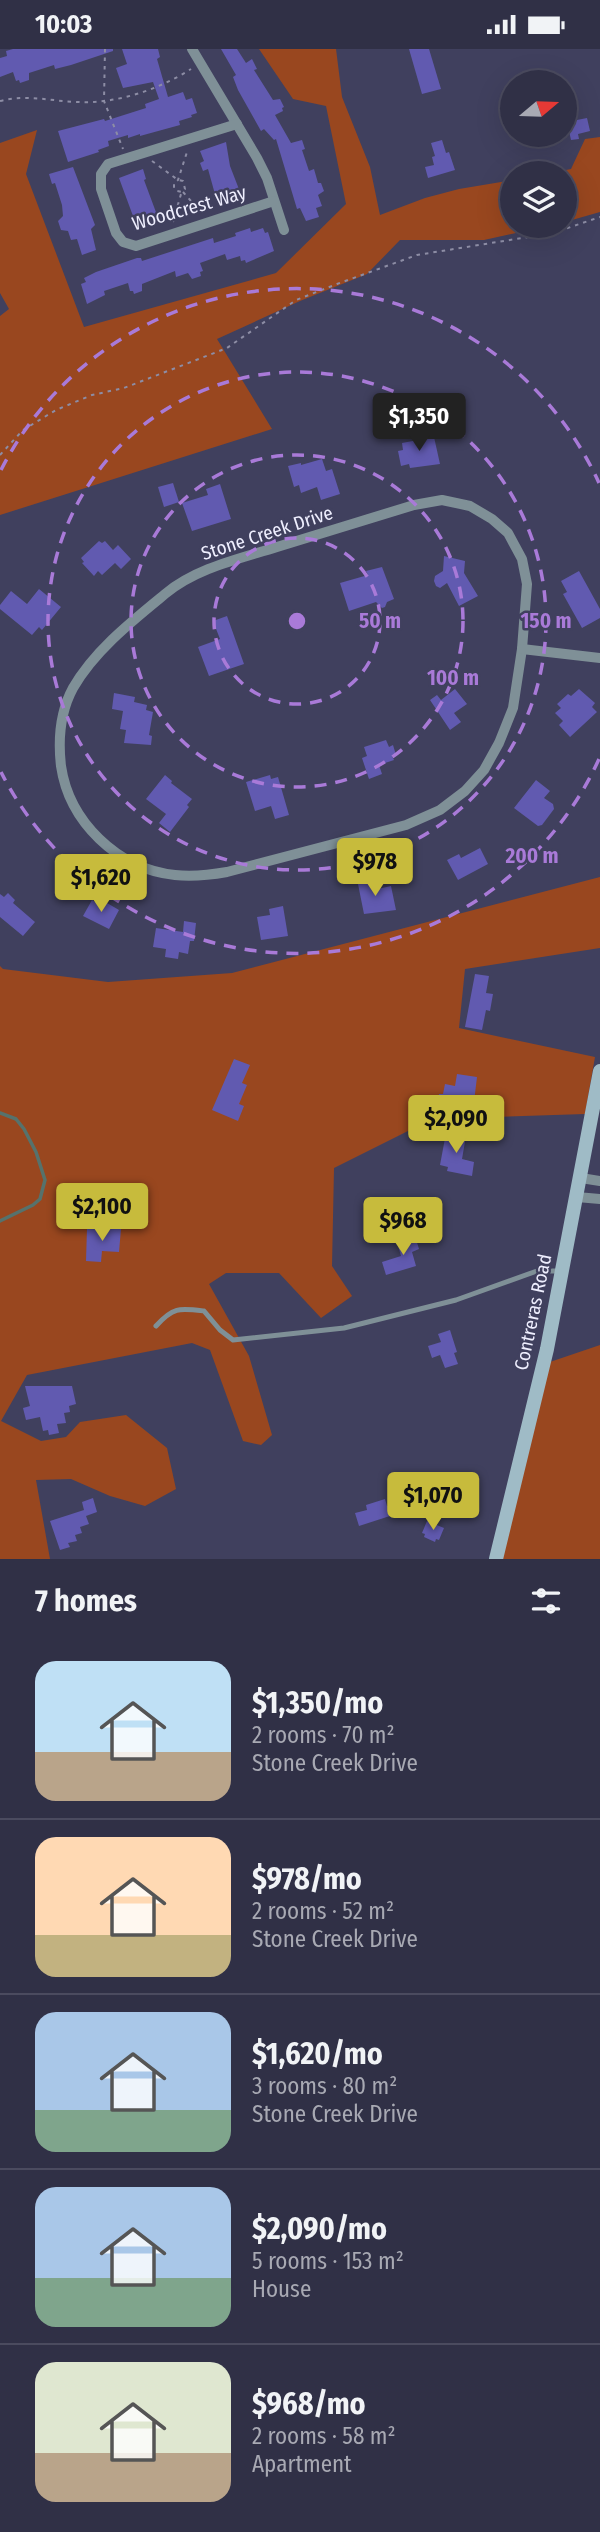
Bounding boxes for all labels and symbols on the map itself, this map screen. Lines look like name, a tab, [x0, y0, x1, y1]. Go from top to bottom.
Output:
north arrow	[500, 70, 578, 147]
street label: Woodcrest Way	[129, 181, 249, 235]
pin: $1,350	[362, 393, 476, 453]
street label: Stone Creek Drive	[198, 501, 336, 565]
text: 50 m	[359, 608, 401, 634]
text: 150 m	[520, 608, 572, 634]
centre of rings	[285, 609, 309, 633]
text: 100 m	[427, 665, 479, 691]
pin: $978	[334, 839, 416, 898]
text: 200 m	[504, 843, 559, 869]
pin: $1,620	[44, 855, 158, 914]
pin: $2,090	[399, 1095, 513, 1155]
pin: $2,100	[45, 1183, 159, 1243]
pin: $968	[362, 1197, 444, 1257]
street label: Contreras Road	[509, 1252, 557, 1372]
pin: $1,070	[376, 1473, 490, 1532]

